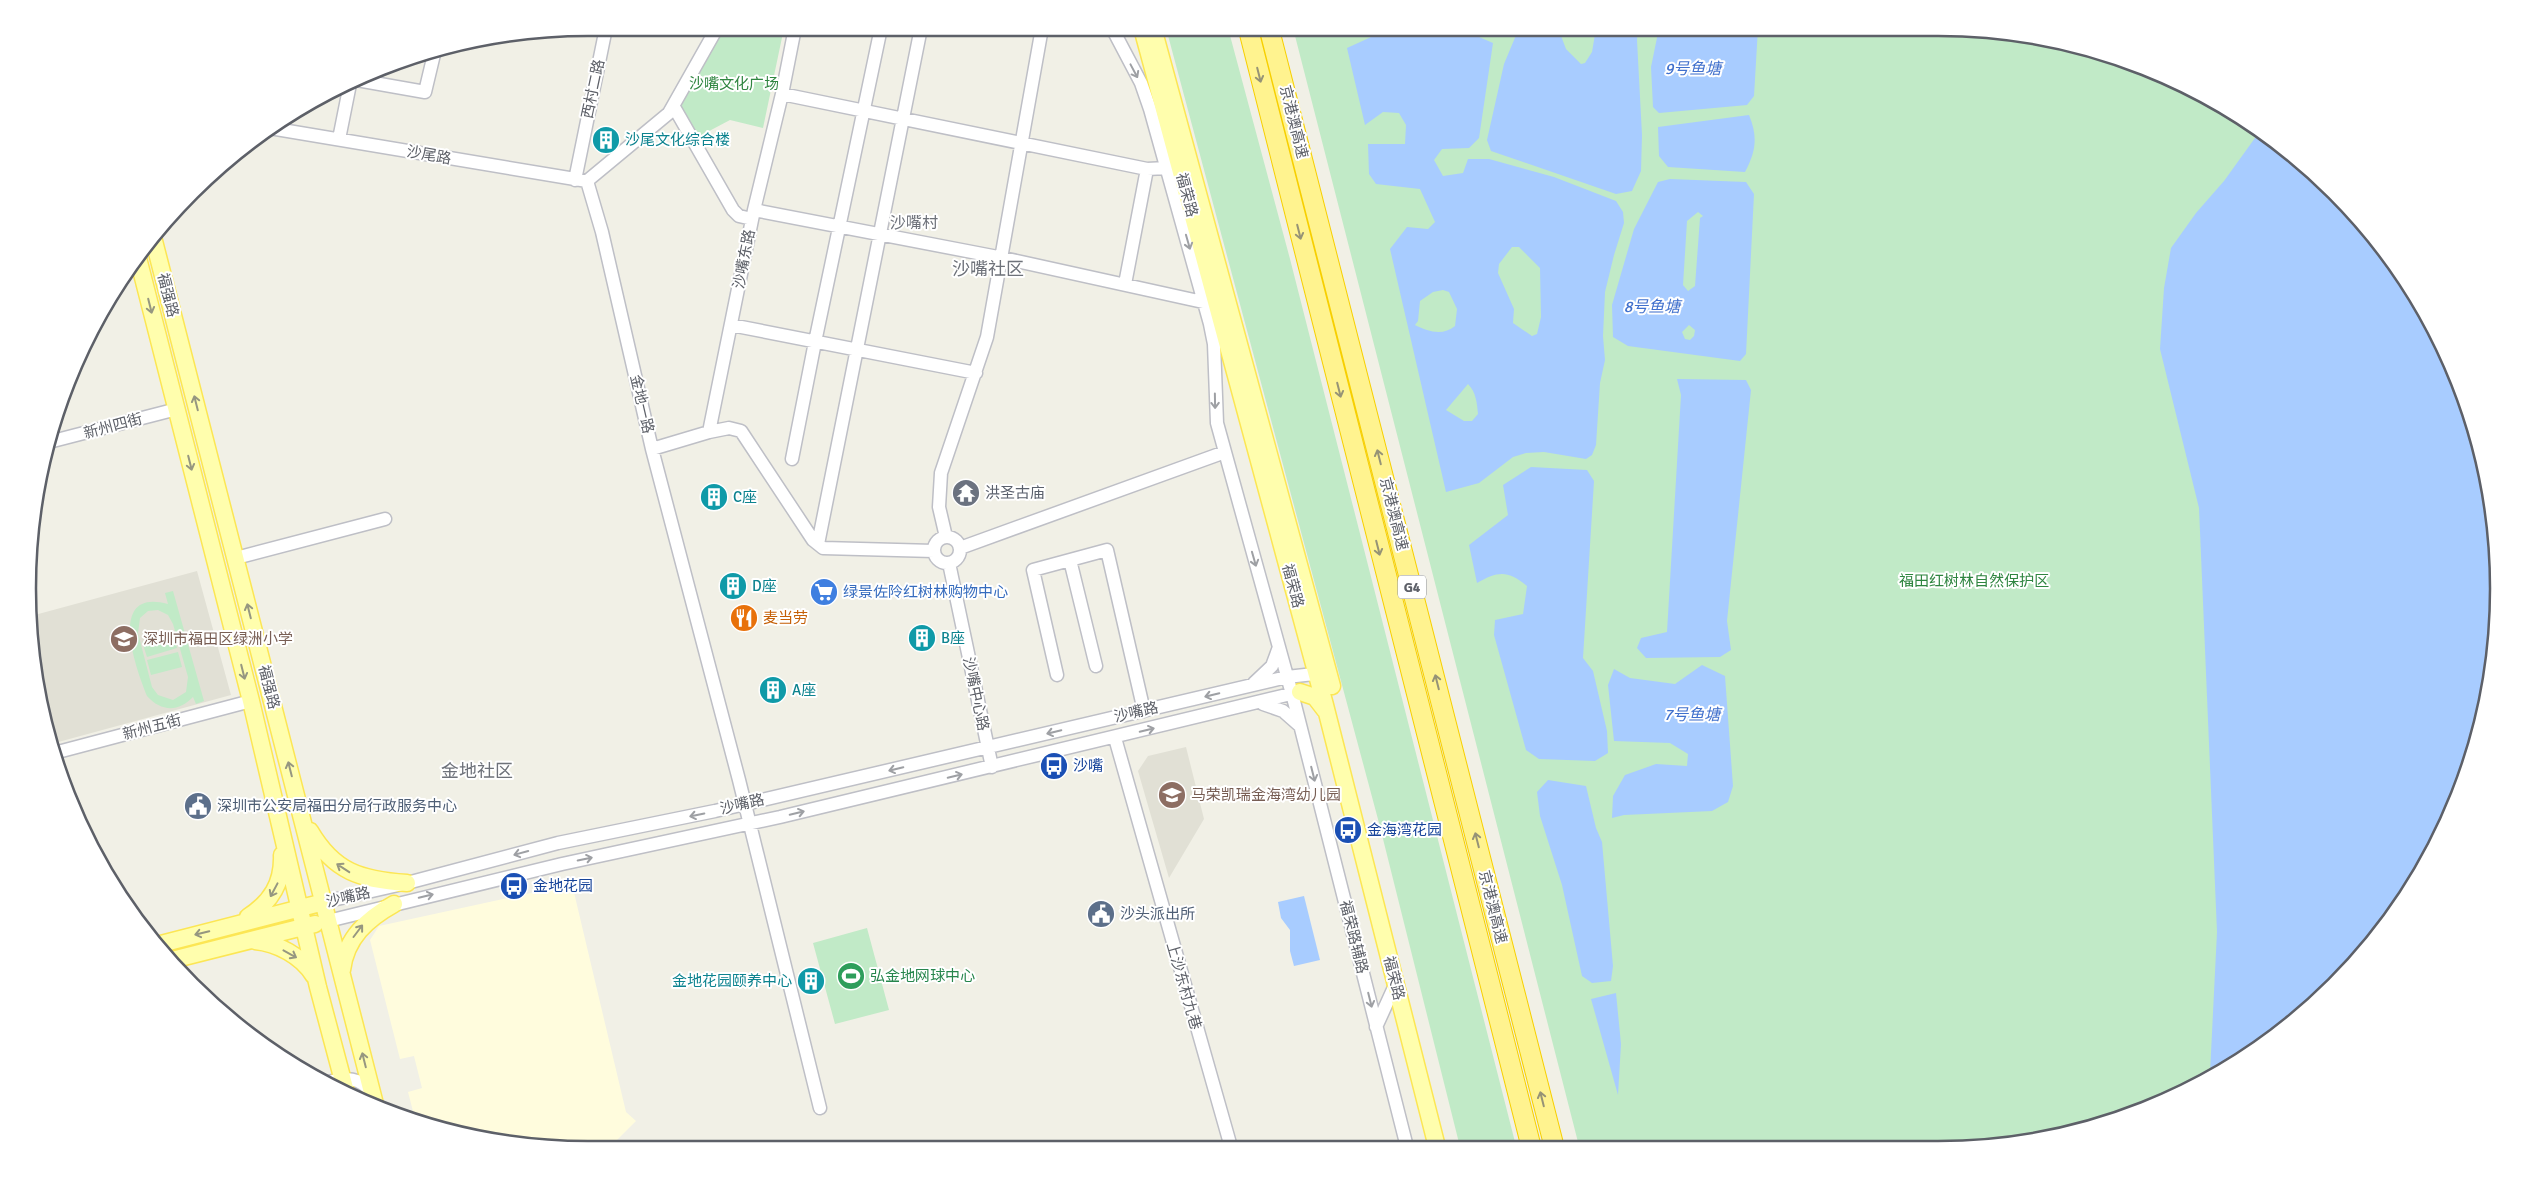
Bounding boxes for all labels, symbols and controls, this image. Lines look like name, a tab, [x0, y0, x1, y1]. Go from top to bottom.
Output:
street label: 西村二路	[578, 58, 608, 120]
water label: 9号鱼塘	[1665, 59, 1724, 79]
one-way arrow	[1130, 63, 1139, 78]
one-way arrow	[1255, 66, 1265, 82]
park label: 沙嘴文化广场	[689, 75, 779, 93]
street label: 京港澳高速	[1276, 83, 1312, 161]
building icon: 沙尾文化综合楼	[591, 125, 621, 155]
place label: 沙尾文化综合楼	[625, 131, 730, 149]
street label: 沙尾路	[405, 142, 453, 168]
street label: 福荣路	[1172, 171, 1202, 219]
district label: 沙嘴村	[890, 213, 938, 233]
one-way arrow	[1295, 224, 1304, 240]
street label: 沙嘴东路	[729, 228, 759, 290]
one-way arrow	[1183, 234, 1193, 250]
district label: 沙嘴社区	[952, 258, 1024, 280]
street label: 福强路	[154, 271, 182, 319]
one-way arrow	[146, 297, 155, 313]
water label: 8号鱼塘	[1624, 297, 1683, 317]
street label: 金地一路	[626, 373, 658, 435]
one-way arrow	[1334, 382, 1344, 398]
one-way arrow	[1210, 393, 1219, 409]
one-way arrow	[191, 395, 200, 411]
street label: 新州四街	[82, 410, 144, 442]
one-way arrow	[1374, 449, 1383, 465]
one-way arrow	[186, 455, 196, 471]
street label: 京港澳高速	[1376, 475, 1412, 553]
temple icon: 洪圣古庙	[951, 478, 981, 508]
building icon: C座	[699, 482, 729, 512]
place label: 洪圣古庙	[985, 484, 1045, 502]
place label: C座	[733, 488, 757, 506]
one-way arrow	[1374, 539, 1383, 555]
one-way arrow	[1250, 550, 1260, 566]
street label: 福荣路	[1278, 562, 1308, 610]
building icon: D座	[718, 571, 748, 601]
park label: 福田红树林自然保护区	[1899, 572, 2049, 590]
road number: G4	[1398, 576, 1426, 598]
place label: D座	[752, 577, 777, 595]
supermarket icon: 绿景佐阾红树林购物中心	[809, 577, 839, 607]
place label: 绿景佐阾红树林购物中心	[843, 583, 1008, 601]
restaurant icon: 麦当劳	[729, 603, 759, 633]
one-way arrow	[244, 604, 253, 620]
place label: 麦当劳	[763, 609, 808, 627]
building icon: B座	[907, 623, 937, 653]
school or university icon: 深圳市福田区绿洲小学	[109, 624, 139, 654]
place label: B座	[941, 629, 965, 647]
place label: 深圳市福田区绿洲小学	[143, 630, 293, 648]
street label: 沙嘴中心路	[959, 655, 993, 733]
one-way arrow	[239, 663, 249, 679]
street label: 福强路	[255, 663, 283, 711]
building icon: A座	[758, 675, 788, 705]
one-way arrow	[1431, 675, 1441, 691]
place label: A座	[792, 681, 816, 699]
one-way arrow	[1205, 691, 1221, 700]
street label: 沙嘴路	[1112, 698, 1160, 726]
water label: 7号鱼塘	[1664, 705, 1723, 725]
street label: 新州五街	[121, 711, 183, 743]
one-way arrow	[1139, 725, 1155, 734]
one-way arrow	[1046, 728, 1062, 737]
bus stop icon: 沙嘴	[1039, 751, 1069, 781]
place label: 沙嘴	[1073, 757, 1103, 775]
district label: 金地社区	[441, 760, 513, 782]
one-way arrow	[284, 761, 294, 777]
one-way arrow	[888, 765, 904, 774]
one-way arrow	[1309, 766, 1318, 782]
one-way arrow	[947, 771, 963, 780]
school or university icon: 马荣凯瑞金海湾幼儿园	[1157, 780, 1187, 810]
place label: 马荣凯瑞金海湾幼儿园	[1191, 786, 1341, 804]
street label: 沙嘴路	[718, 790, 766, 818]
public building icon: 深圳市公安局福田分局行政服务中心	[183, 791, 213, 821]
place label: 深圳市公安局福田分局行政服务中心	[217, 797, 457, 815]
one-way arrow	[788, 808, 804, 817]
one-way arrow	[689, 810, 705, 820]
bus stop icon: 金海湾花园	[1333, 815, 1363, 845]
place label: 金海湾花园	[1367, 821, 1442, 839]
one-way arrow	[1471, 832, 1481, 848]
one-way arrow	[514, 849, 530, 858]
one-way arrow	[576, 854, 592, 863]
one-way arrow	[337, 863, 351, 873]
street label: 京港澳高速	[1475, 868, 1511, 946]
bus stop icon: 金地花园	[499, 871, 529, 901]
place label: 金地花园	[533, 877, 593, 895]
one-way arrow	[269, 882, 279, 896]
street label: 沙嘴路	[324, 883, 372, 911]
one-way arrow	[418, 891, 434, 900]
street label: 福荣路辅路	[1336, 898, 1372, 976]
public building icon: 沙头派出所	[1086, 899, 1116, 929]
place label: 沙头派出所	[1120, 905, 1195, 923]
one-way arrow	[353, 925, 364, 938]
one-way arrow	[194, 929, 210, 938]
street label: 上沙东村九巷	[1163, 940, 1205, 1032]
one-way arrow	[282, 949, 297, 959]
street label: 福荣路	[1380, 954, 1408, 1002]
sports icon: 弘金地网球中心	[836, 961, 866, 991]
building icon: 金地花园颐养中心	[796, 966, 826, 996]
place label: 弘金地网球中心	[870, 967, 975, 985]
place label: 金地花园颐养中心	[672, 972, 792, 990]
one-way arrow	[1365, 991, 1375, 1007]
one-way arrow	[359, 1053, 368, 1069]
one-way arrow	[1537, 1091, 1546, 1107]

